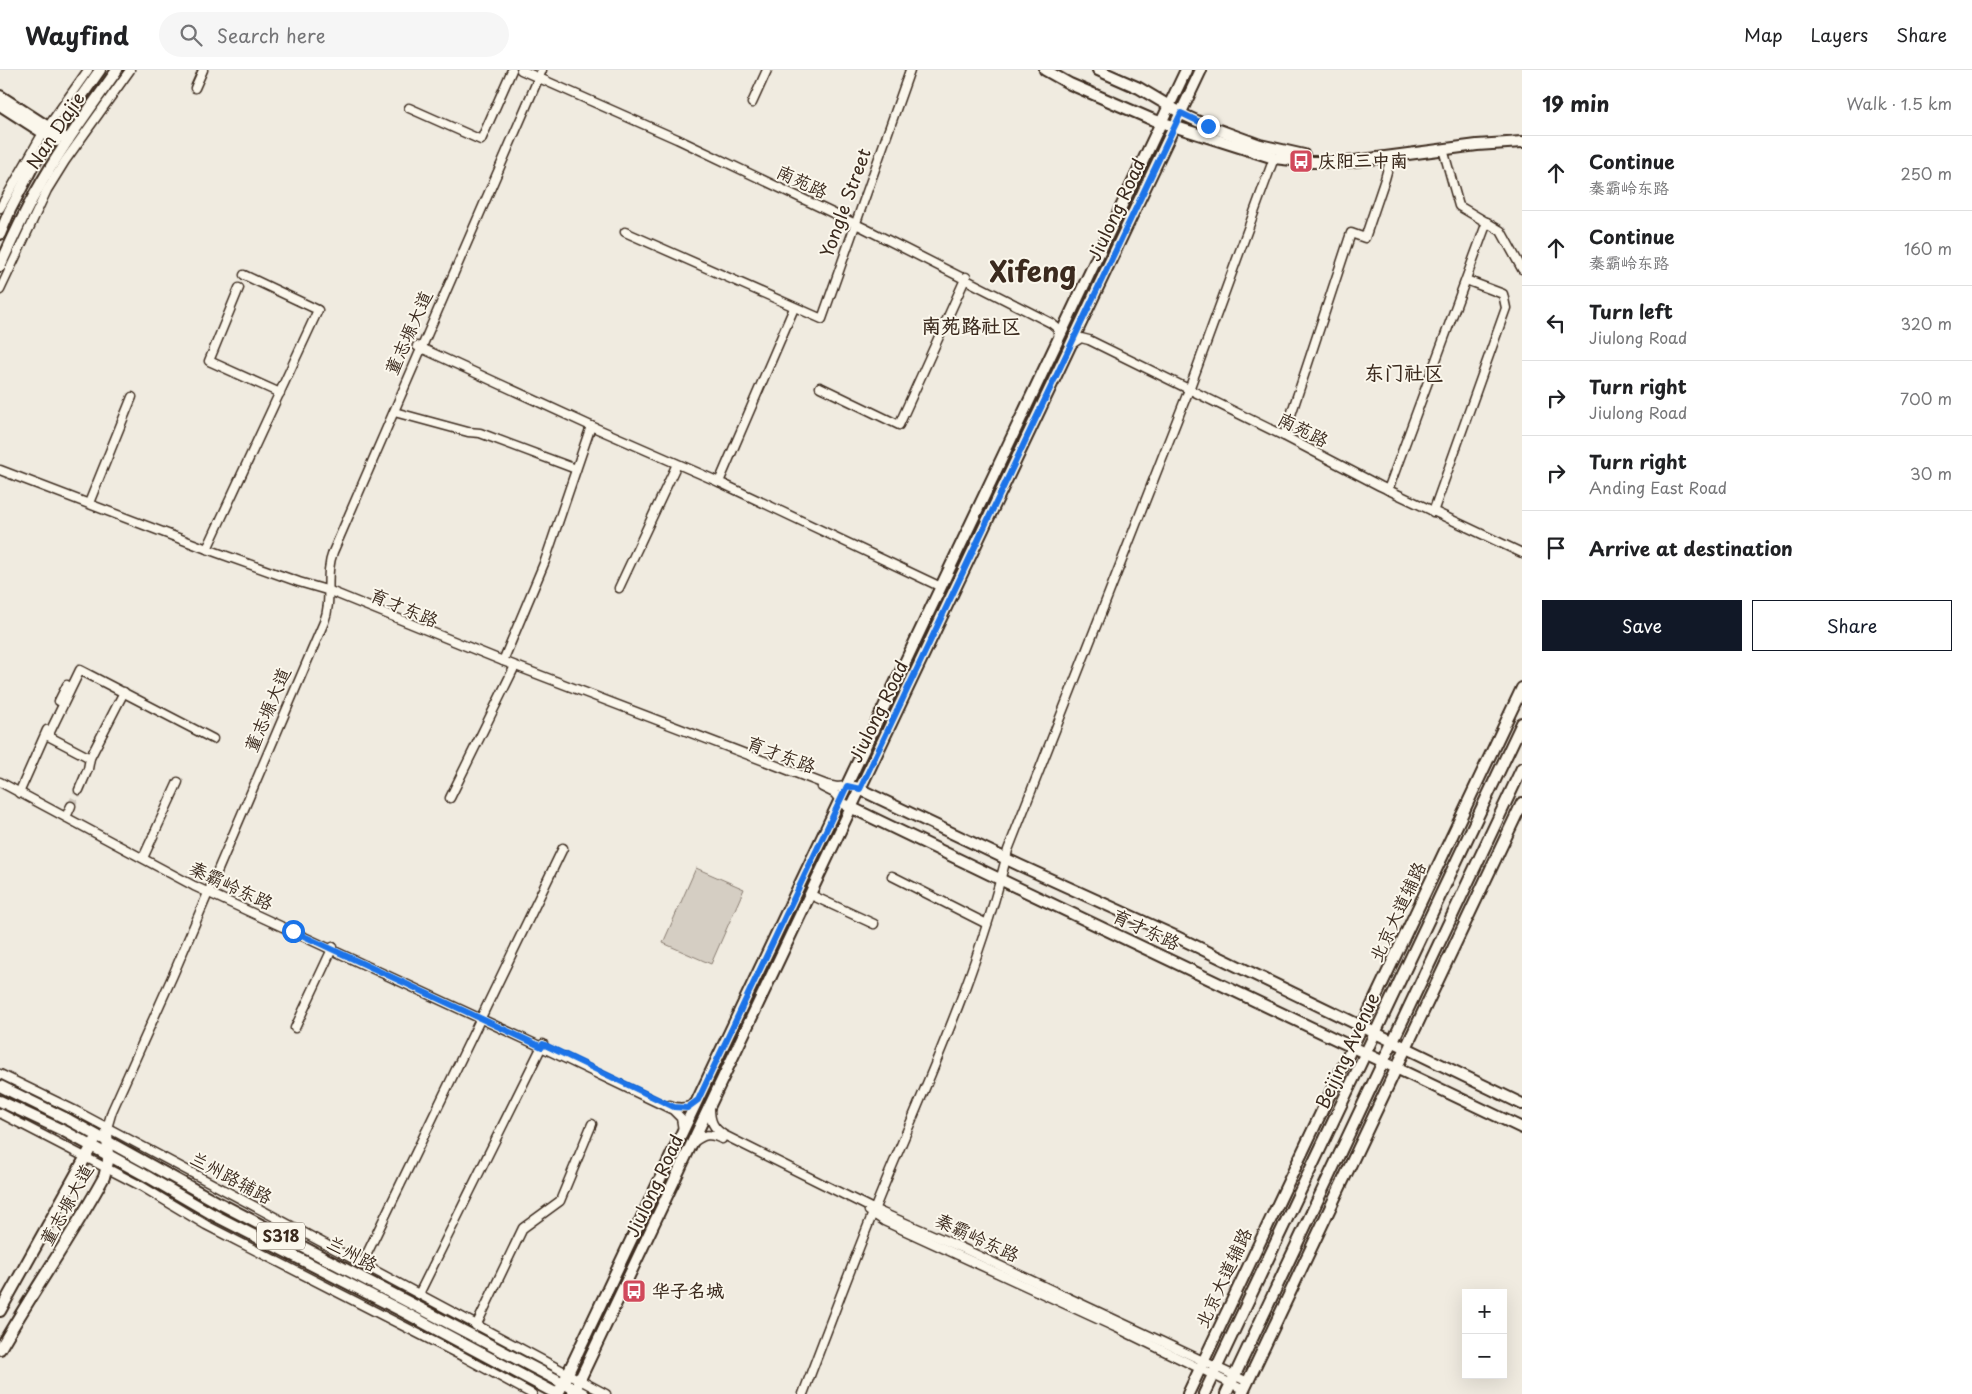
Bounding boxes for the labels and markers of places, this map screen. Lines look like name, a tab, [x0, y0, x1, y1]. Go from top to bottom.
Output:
place label: 庆阳三中南	[1318, 146, 1408, 173]
bus stop icon: 庆阳三中南	[1288, 148, 1314, 174]
place label: 华子名城	[652, 1276, 724, 1303]
bus stop icon: 华子名城	[621, 1278, 647, 1304]

